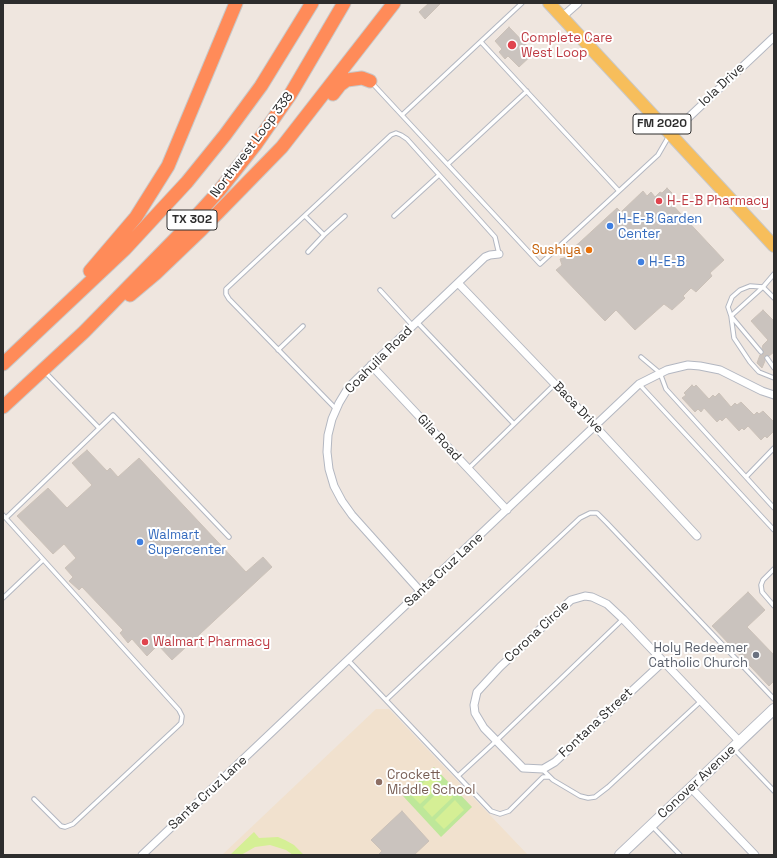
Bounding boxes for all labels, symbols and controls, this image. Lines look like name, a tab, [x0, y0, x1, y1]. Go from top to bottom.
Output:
place label: Complete Care West Loop	[521, 30, 613, 61]
marker: Complete Care West Loop	[506, 39, 518, 51]
street label: Iola Drive	[696, 60, 748, 110]
street label: Northwest Loop 338	[207, 89, 297, 201]
road number: FM 2020	[633, 114, 691, 134]
place label: H-E-B Pharmacy	[667, 193, 769, 209]
marker: H-E-B Pharmacy	[654, 196, 664, 206]
road number: TX 302	[167, 210, 217, 230]
place label: H-E-B Garden Center	[618, 211, 702, 242]
marker: H-E-B Garden Center	[605, 221, 615, 231]
place label: Sushiya	[532, 242, 581, 258]
marker: Sushiya	[584, 245, 594, 255]
place label: H-E-B	[649, 254, 685, 270]
marker: H-E-B	[636, 257, 646, 267]
street label: Coahuila Road	[342, 323, 416, 397]
street label: Baca Drive	[550, 379, 606, 437]
street label: Gila Road	[414, 412, 464, 464]
place label: Walmart Supercenter	[148, 527, 226, 558]
street label: Santa Cruz Lane	[402, 530, 486, 610]
marker: Walmart Supercenter	[135, 537, 145, 547]
street label: Corona Circle	[501, 598, 573, 666]
place label: Walmart Pharmacy	[153, 634, 270, 650]
marker: Walmart Pharmacy	[140, 637, 150, 647]
place label: Holy Redeemer Catholic Church	[649, 640, 748, 671]
marker: Holy Redeemer Catholic Church	[751, 650, 761, 660]
street label: Fontana Street	[556, 685, 636, 761]
street label: Conover Avenue	[655, 742, 739, 822]
street label: Santa Cruz Lane	[166, 753, 250, 833]
place label: Crockett Middle School	[387, 767, 475, 798]
marker: Crockett Middle School	[374, 777, 384, 787]

